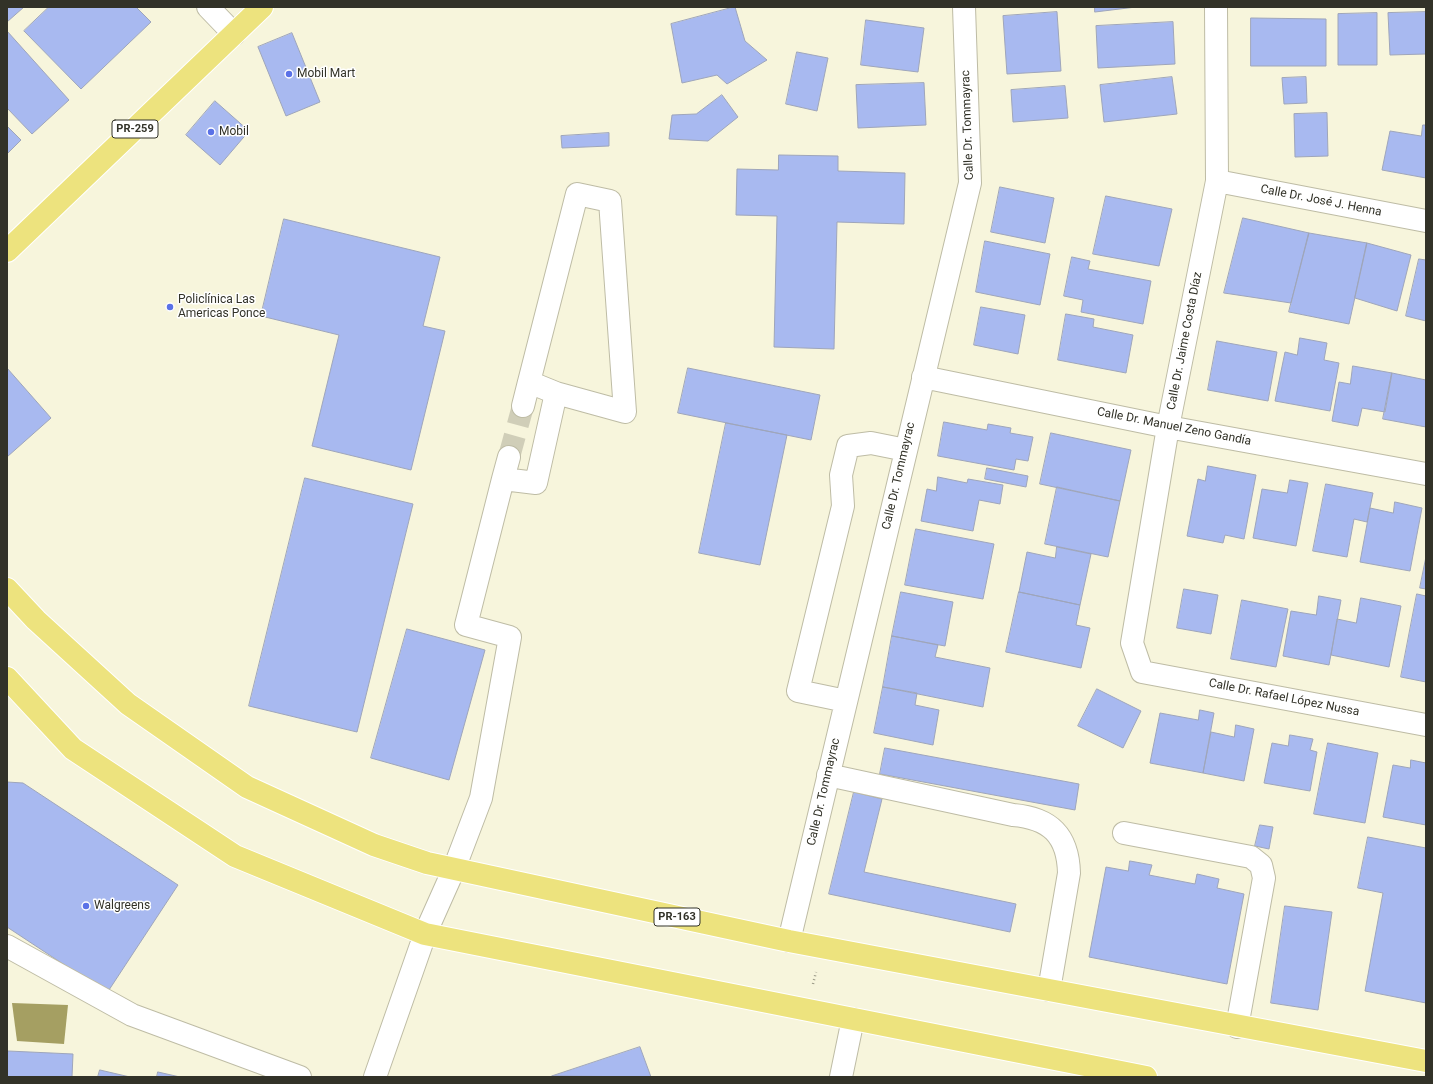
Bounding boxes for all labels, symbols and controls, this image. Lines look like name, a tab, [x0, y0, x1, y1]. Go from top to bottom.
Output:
place label: Mobil Mart	[297, 67, 355, 81]
marker: Mobil Mart	[284, 69, 294, 79]
street label: Calle Dr. Tommayrac	[959, 70, 977, 180]
road number: PR-259	[112, 120, 158, 138]
place label: Mobil	[219, 125, 249, 139]
marker: Mobil	[206, 127, 216, 137]
street label: Calle Dr. José J. Henna	[1259, 182, 1383, 220]
street label: Calle Dr. Jaime Costa Díaz	[1165, 271, 1205, 411]
place label: Policlínica Las Americas Ponce	[178, 293, 265, 321]
marker: Policlínica Las Americas Ponce	[165, 302, 175, 312]
street label: Calle Dr. Manuel Zeno Gandía	[1096, 405, 1252, 449]
street label: Calle Dr. Tommayrac	[880, 421, 918, 531]
street label: Calle Dr. Rafael López Nussa	[1207, 676, 1361, 720]
street label: Calle Dr. Tommayrac	[805, 737, 843, 847]
place label: Walgreens	[94, 899, 150, 913]
marker: Walgreens	[81, 901, 91, 911]
road number: PR-163	[654, 908, 700, 926]

